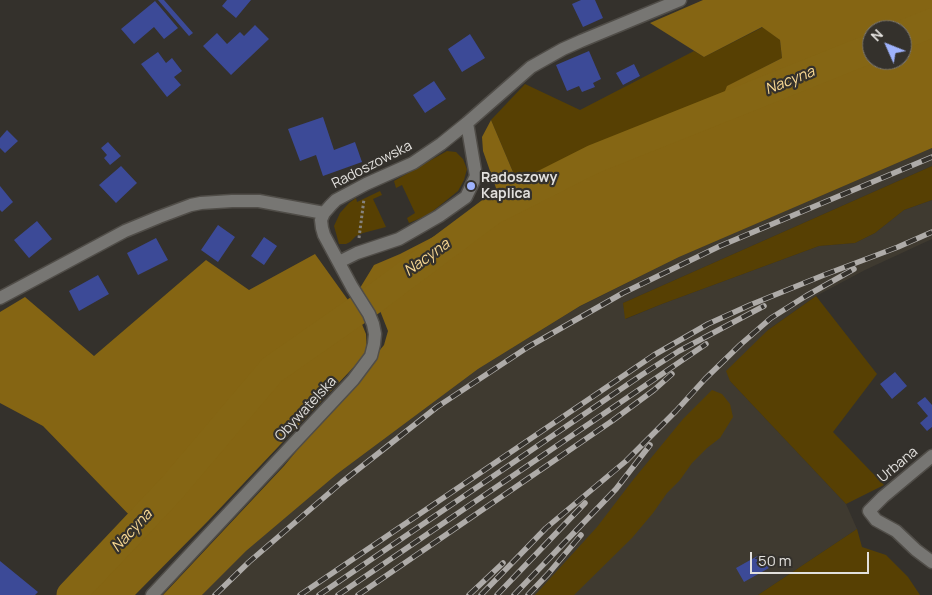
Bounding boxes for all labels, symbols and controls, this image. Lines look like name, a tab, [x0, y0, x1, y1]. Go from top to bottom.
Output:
north arrow	[862, 20, 912, 70]
text: N	[866, 25, 887, 45]
water label: Nacyna	[763, 63, 817, 99]
street label: Radoszowska	[329, 138, 415, 192]
place label: Radoszowy Kaplica	[481, 170, 557, 202]
marker: Radoszowy Kaplica	[465, 180, 477, 192]
water label: Nacyna	[401, 236, 453, 280]
street label: Obywatelska	[272, 373, 340, 445]
street label: Urbana	[875, 443, 921, 487]
water label: Nacyna	[108, 506, 156, 556]
scale bar	[752, 542, 871, 574]
text: 50 m	[758, 550, 792, 571]

